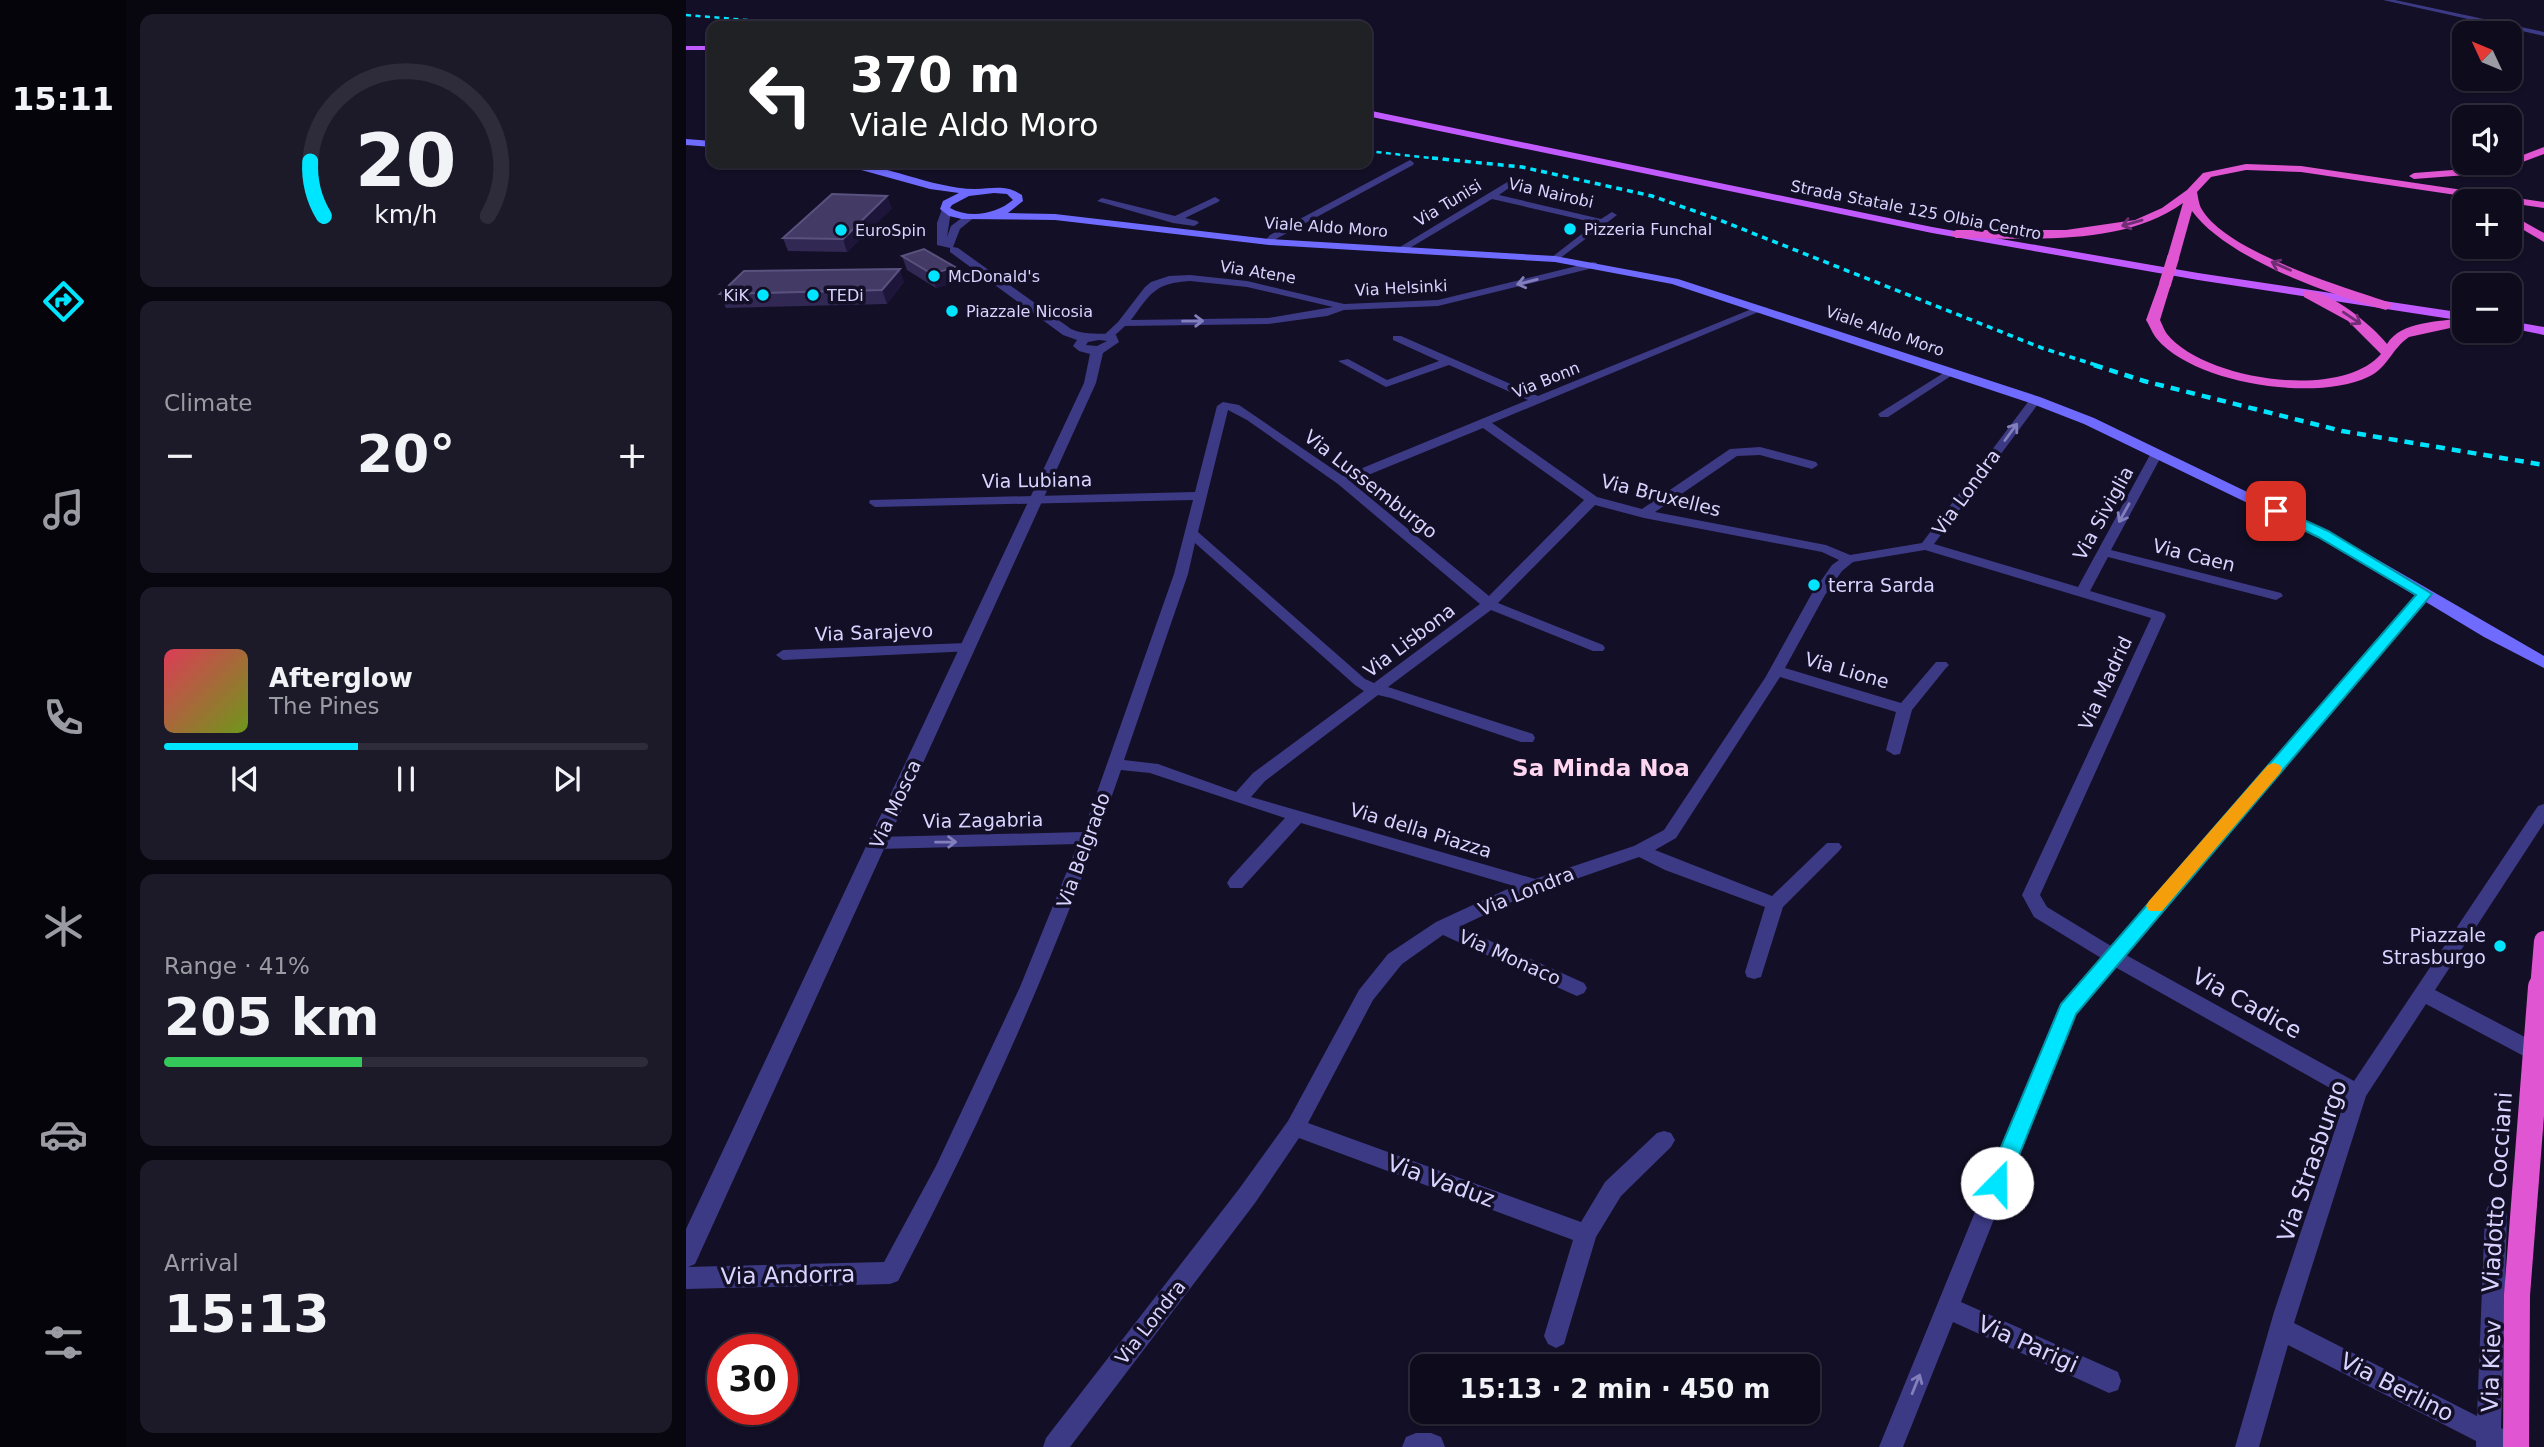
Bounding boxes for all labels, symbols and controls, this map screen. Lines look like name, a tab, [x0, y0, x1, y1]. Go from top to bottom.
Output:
north arrow	[2452, 21, 2522, 91]
map controls	[2452, 21, 2522, 343]
text: 370 m	[850, 47, 1020, 104]
icon: left	[735, 49, 826, 140]
text: 15:11	[12, 80, 114, 118]
button: sound	[2452, 105, 2522, 175]
text: Viale Aldo Moro	[850, 106, 1099, 144]
text: 20	[355, 119, 457, 204]
street label: Via Nairobi	[1507, 174, 1595, 212]
street label: Via Tunisi	[1411, 176, 1485, 230]
street label: Strada Statale 125 Olbia Centro	[1789, 176, 2043, 244]
button: +	[2452, 189, 2522, 259]
text: km/h	[374, 200, 438, 229]
street label: Viale Aldo Moro	[1263, 213, 1389, 241]
one-way arrow	[2121, 218, 2143, 231]
place label: Pizzeria Funchal	[1584, 220, 1712, 239]
place label: EuroSpin	[855, 221, 926, 240]
marker: Pizzeria Funchal	[1562, 221, 1578, 237]
marker: EuroSpin	[833, 222, 849, 238]
street label: Via Atene	[1219, 257, 1297, 287]
one-way arrow	[2271, 259, 2292, 272]
place label: McDonald's	[948, 267, 1040, 286]
marker: McDonald's	[926, 268, 942, 284]
button: −	[2452, 273, 2522, 343]
street label: Via Helsinki	[1354, 276, 1448, 300]
one-way arrow	[1516, 276, 1539, 289]
icon: directions	[39, 277, 88, 326]
place label: KiK	[724, 286, 750, 305]
place label: TEDi	[826, 286, 864, 305]
marker: KiK	[755, 287, 771, 303]
marker: TEDi	[805, 287, 821, 303]
place label: Piazzale Nicosia	[966, 302, 1093, 321]
street label: Viale Aldo Moro	[1823, 302, 1947, 360]
marker: Piazzale Nicosia	[944, 303, 960, 319]
one-way arrow	[2342, 311, 2361, 325]
one-way arrow	[1181, 314, 1204, 328]
street label: Via Bonn	[1510, 358, 1582, 402]
text: Climate	[164, 390, 253, 416]
one-way arrow	[2003, 423, 2018, 442]
text: 20°	[357, 424, 455, 484]
street label: Via Lussemburgo	[1300, 425, 1442, 543]
text: −	[164, 433, 196, 477]
text: +	[616, 433, 648, 477]
street label: Via Londra	[1927, 445, 2005, 539]
street label: Via Siviglia	[2068, 462, 2138, 564]
street label: Via Lubiana	[982, 468, 1092, 492]
street label: Via Bruxelles	[1599, 469, 1723, 521]
pin	[2246, 481, 2306, 541]
icon: music	[39, 485, 88, 534]
icon: arrive	[2257, 492, 2295, 530]
one-way arrow	[2117, 503, 2131, 523]
street label: Via Caen	[2150, 534, 2238, 576]
place label: terra Sarda	[1828, 574, 1935, 596]
marker: terra Sarda	[1806, 577, 1822, 593]
street label: Via Lisbona	[1359, 599, 1459, 681]
street label: Via Sarajevo	[814, 619, 934, 645]
street label: Via Madrid	[2074, 633, 2136, 733]
street label: Via Lione	[1802, 647, 1892, 693]
text: Afterglow	[269, 663, 413, 693]
icon: phone	[39, 693, 88, 742]
text: The Pines	[269, 693, 380, 719]
district label: Sa Minda Noa	[1512, 755, 1690, 781]
street label: Via Mosca	[865, 756, 925, 852]
icon: previous	[226, 760, 264, 798]
icon: pause	[387, 760, 425, 798]
icon: next	[548, 760, 586, 798]
street label: Via Belgrado	[1052, 790, 1114, 910]
street label: Via della Piazza	[1347, 798, 1495, 862]
street label: Via Zagabria	[922, 808, 1044, 832]
one-way arrow	[934, 835, 957, 848]
street label: Via Londra	[1475, 862, 1577, 920]
icon: climate	[39, 902, 88, 951]
place label: Piazzale Strasburgo	[2382, 924, 2486, 968]
street label: Via Monaco	[1456, 925, 1564, 989]
marker: Piazzale Strasburgo	[2492, 938, 2508, 954]
text: Range · 41%	[164, 953, 310, 979]
street label: Via Cadice	[2188, 962, 2306, 1044]
text: 205 km	[164, 987, 379, 1047]
street label: Via Strasburgo	[2272, 1077, 2352, 1245]
street label: Viadotto Cocciani	[2477, 1091, 2517, 1293]
icon: car	[39, 1110, 88, 1159]
position arrow	[1960, 1146, 2034, 1220]
street label: Via Vaduz	[1384, 1150, 1498, 1212]
text: Arrival	[164, 1250, 239, 1276]
street label: Via Andorra	[720, 1261, 856, 1289]
street label: Via Londra	[1110, 1275, 1190, 1369]
text: 15:13	[164, 1284, 330, 1344]
street label: Via Parigi	[1974, 1310, 2082, 1378]
icon: filters	[39, 1318, 88, 1367]
street label: Via Kiev	[2476, 1319, 2506, 1413]
speed limit sign: 30	[707, 1334, 798, 1425]
street label: Via Berlino	[2336, 1347, 2458, 1427]
one-way arrow	[1910, 1373, 1923, 1395]
text: 15:13 · 2 min · 450 m	[1460, 1374, 1770, 1404]

